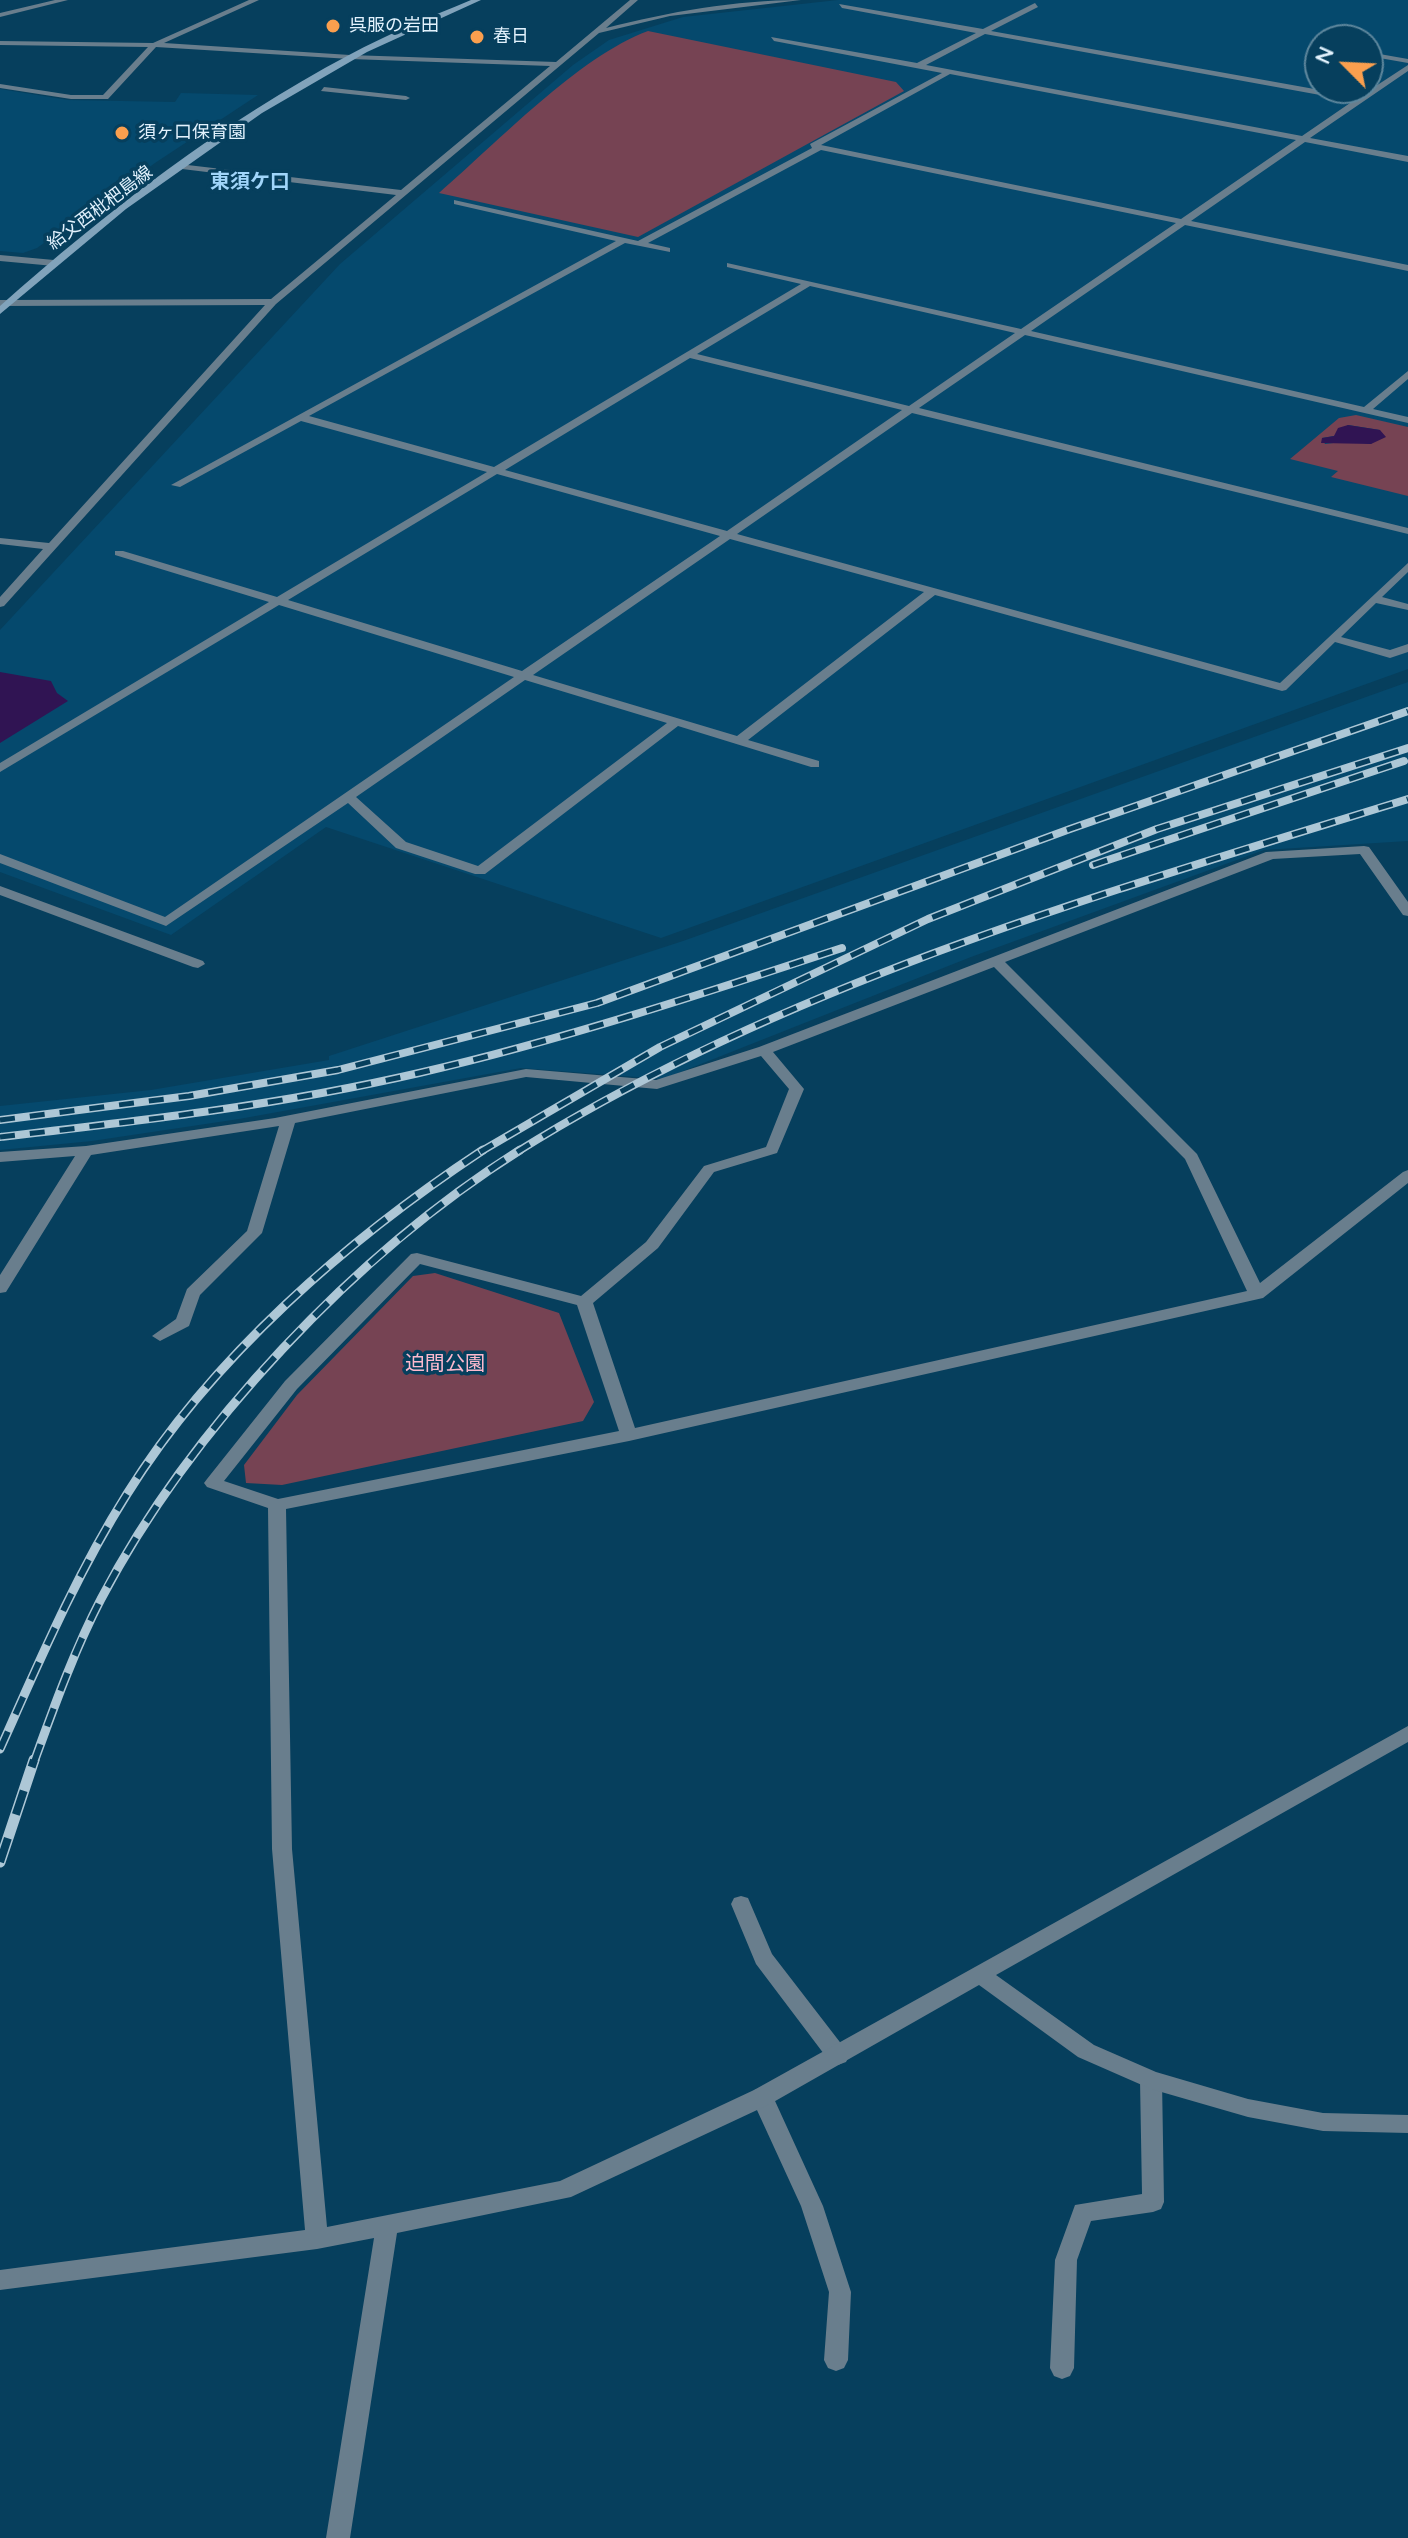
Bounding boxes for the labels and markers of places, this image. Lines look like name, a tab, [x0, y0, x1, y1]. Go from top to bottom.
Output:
place label: 呉服の岩田	[349, 15, 439, 37]
marker: 呉服の岩田	[324, 17, 342, 35]
place label: 春日	[493, 26, 529, 48]
marker: 春日	[468, 28, 486, 46]
place label: 須ヶ口保育園	[138, 122, 246, 144]
marker: 須ヶ口保育園	[113, 124, 131, 142]

